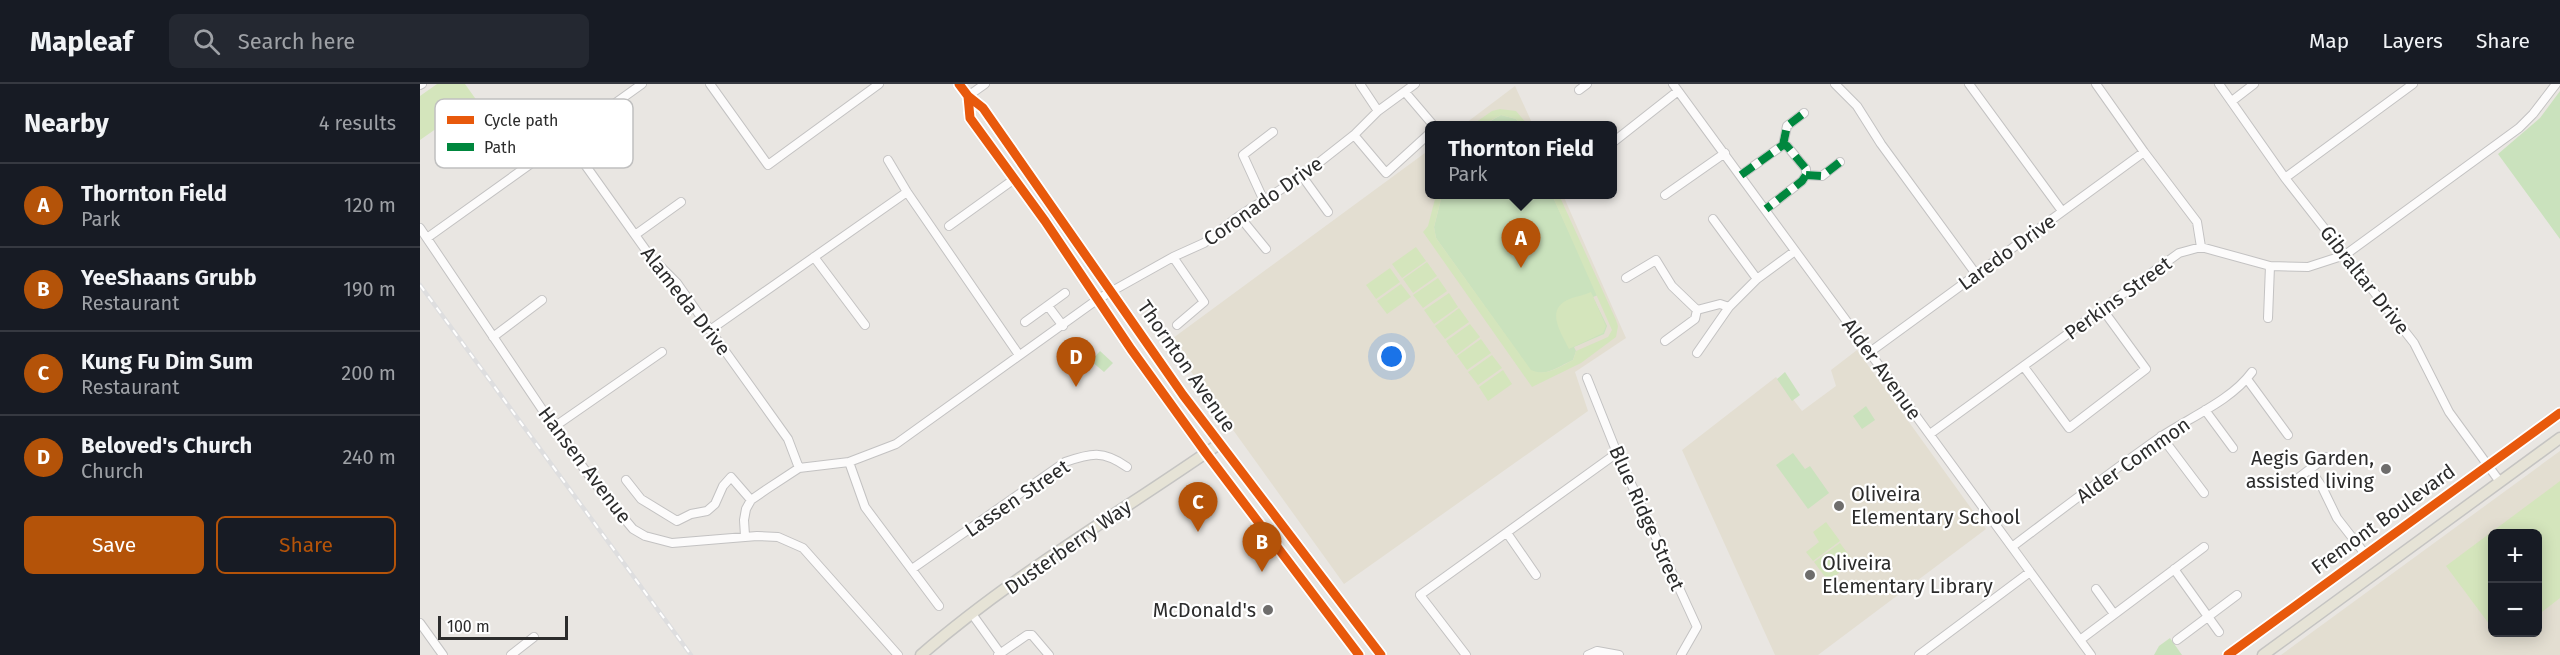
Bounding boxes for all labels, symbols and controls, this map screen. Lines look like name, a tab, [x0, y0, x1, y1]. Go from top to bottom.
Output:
search box	[169, 14, 589, 68]
text: Mapleaf	[30, 25, 133, 58]
icon: search	[190, 25, 223, 58]
text: Search here	[238, 28, 355, 55]
text: Map	[2309, 28, 2349, 54]
text: Layers	[2382, 28, 2443, 54]
text: Share	[2476, 28, 2530, 54]
legend	[435, 99, 633, 168]
text: Nearby	[24, 108, 109, 139]
text: 4 results	[319, 111, 396, 135]
text: Cycle path	[484, 111, 558, 130]
popup	[1425, 121, 1617, 199]
text: Thornton Field	[1448, 135, 1594, 162]
text: Path	[484, 138, 516, 157]
street label: Coronado Drive	[1199, 151, 1327, 251]
text: Park	[1448, 162, 1487, 186]
text: Thornton Field	[81, 180, 227, 207]
text: A	[38, 193, 49, 217]
text: 120 m	[344, 193, 396, 217]
text: Park	[81, 207, 120, 231]
street label: Laredo Drive	[1954, 209, 2060, 295]
pin: A	[1502, 218, 1540, 268]
street label: Gibraltar Drive	[2315, 221, 2415, 339]
street label: Alameda Drive	[636, 242, 736, 360]
street label: Perkins Street	[2060, 251, 2177, 345]
text: YeeShaans Grubb	[81, 264, 257, 291]
text: B	[37, 277, 50, 301]
text: 190 m	[343, 277, 396, 301]
text: Restaurant	[81, 291, 179, 315]
street label: Thornton Avenue	[1133, 296, 1241, 436]
street label: Alder Avenue	[1837, 314, 1927, 424]
pin: D	[1056, 338, 1096, 387]
your location	[1377, 342, 1406, 371]
text: Kung Fu Dim Sum	[81, 348, 253, 375]
text: C	[38, 361, 49, 385]
text: 200 m	[341, 361, 396, 385]
text: Restaurant	[81, 375, 179, 399]
street label: Hansen Avenue	[533, 402, 637, 528]
street label: Alder Common	[2072, 412, 2194, 508]
text: Beloved's Church	[81, 432, 252, 459]
street label: Blue Ridge Street	[1604, 442, 1690, 595]
text: D	[37, 445, 50, 469]
text: 240 m	[342, 445, 396, 469]
place label: Aegis Garden, assisted living	[2246, 446, 2375, 493]
street label: Lassen Street	[960, 454, 1075, 542]
text: Church	[81, 459, 144, 483]
street label: Fremont Boulevard	[2306, 459, 2460, 579]
marker: Aegis Garden, assisted living	[2379, 462, 2393, 476]
pin: C	[1178, 482, 1218, 532]
place label: Oliveira Elementary School	[1851, 482, 2020, 529]
street label: Dusterberry Way	[1000, 494, 1136, 600]
marker: Oliveira Elementary School	[1832, 499, 1846, 513]
button: Save	[24, 516, 204, 574]
button: Share	[216, 516, 396, 574]
pin: B	[1242, 522, 1282, 572]
map controls	[2488, 529, 2542, 637]
button: +	[2488, 529, 2542, 583]
place label: Oliveira Elementary Library	[1822, 551, 1993, 598]
marker: Oliveira Elementary Library	[1803, 568, 1817, 582]
button: −	[2488, 583, 2542, 637]
place label: McDonald's	[1153, 598, 1256, 622]
marker: McDonald's	[1261, 603, 1275, 617]
scale bar	[438, 613, 568, 640]
text: 100 m	[447, 617, 490, 636]

